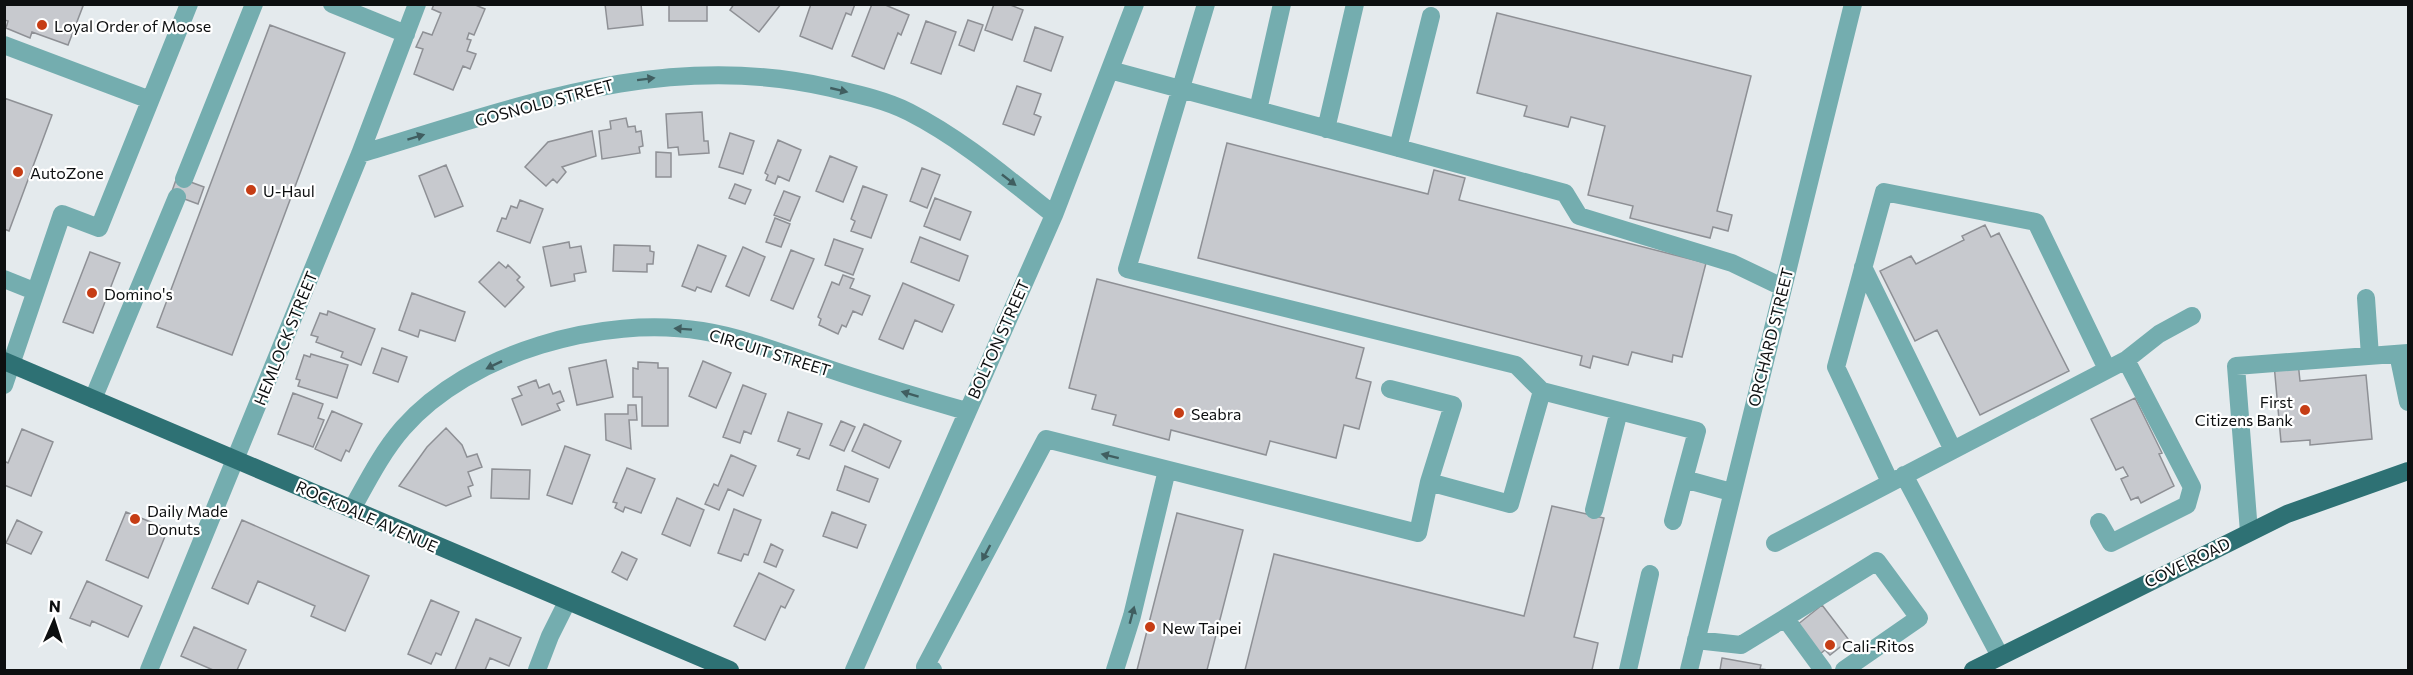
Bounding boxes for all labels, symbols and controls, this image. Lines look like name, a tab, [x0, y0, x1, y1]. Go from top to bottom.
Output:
place label: Loyal Order of Moose	[54, 16, 211, 35]
marker: Loyal Order of Moose	[35, 18, 49, 32]
street label: GOSNOLD STREET	[473, 74, 615, 130]
one-way arrow	[636, 74, 655, 83]
one-way arrow	[830, 85, 849, 95]
one-way arrow	[407, 132, 425, 141]
place label: AutoZone	[30, 163, 104, 182]
marker: AutoZone	[11, 165, 25, 179]
one-way arrow	[1002, 174, 1017, 186]
place label: U-Haul	[263, 181, 315, 200]
marker: U-Haul	[244, 183, 258, 197]
street label: ORCHARD STREET	[1744, 266, 1796, 408]
street label: HEMLOCK STREET	[249, 268, 321, 408]
street label: BOLTON STREET	[963, 277, 1033, 401]
place label: Domino's	[104, 284, 173, 303]
marker: Domino's	[85, 286, 99, 300]
one-way arrow	[673, 325, 692, 334]
street label: CIRCUIT STREET	[707, 325, 833, 379]
one-way arrow	[486, 360, 503, 369]
one-way arrow	[901, 389, 919, 399]
place label: First Citizens Bank	[2195, 392, 2293, 429]
marker: First Citizens Bank	[2298, 403, 2312, 417]
place label: Seabra	[1191, 404, 1241, 423]
marker: Seabra	[1172, 406, 1186, 420]
one-way arrow	[1101, 450, 1120, 460]
street label: ROCKDALE AVENUE	[293, 476, 441, 556]
place label: Daily Made Donuts	[147, 501, 228, 538]
marker: Daily Made Donuts	[128, 512, 142, 526]
street label: COVE ROAD	[2141, 533, 2233, 591]
one-way arrow	[981, 545, 991, 562]
north arrow	[24, 591, 84, 651]
text: N	[48, 596, 61, 615]
one-way arrow	[1128, 605, 1137, 623]
place label: New Taipei	[1162, 618, 1242, 637]
marker: New Taipei	[1143, 620, 1157, 634]
place label: Cali-Ritos	[1842, 636, 1914, 655]
marker: Cali-Ritos	[1823, 638, 1837, 652]

